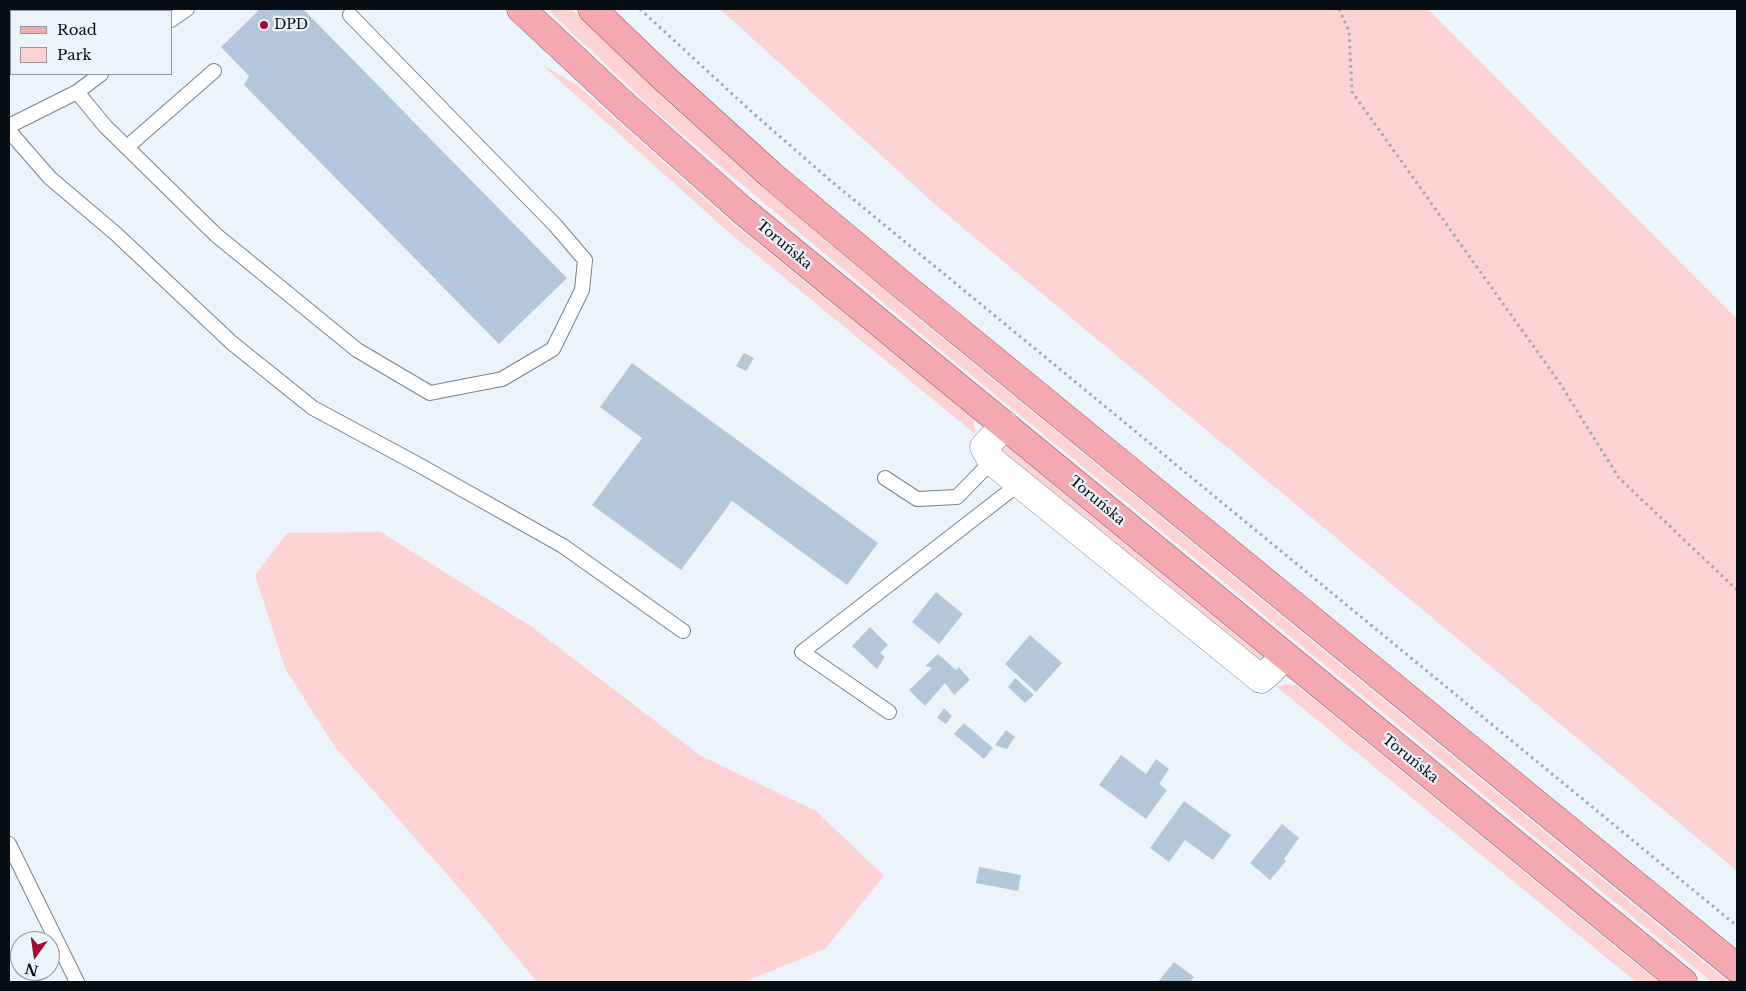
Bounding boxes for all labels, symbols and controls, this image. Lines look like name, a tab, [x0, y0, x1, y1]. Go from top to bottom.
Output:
legend	[10, 10, 172, 75]
place label: DPD	[274, 17, 308, 33]
marker: DPD	[258, 19, 270, 31]
text: Road	[57, 20, 97, 39]
text: Park	[57, 45, 92, 64]
street label: Toruńska	[753, 217, 815, 273]
street label: Toruńska	[1066, 473, 1128, 529]
street label: Toruńska	[1379, 731, 1441, 787]
north arrow	[10, 931, 60, 981]
text: N	[23, 959, 40, 980]

